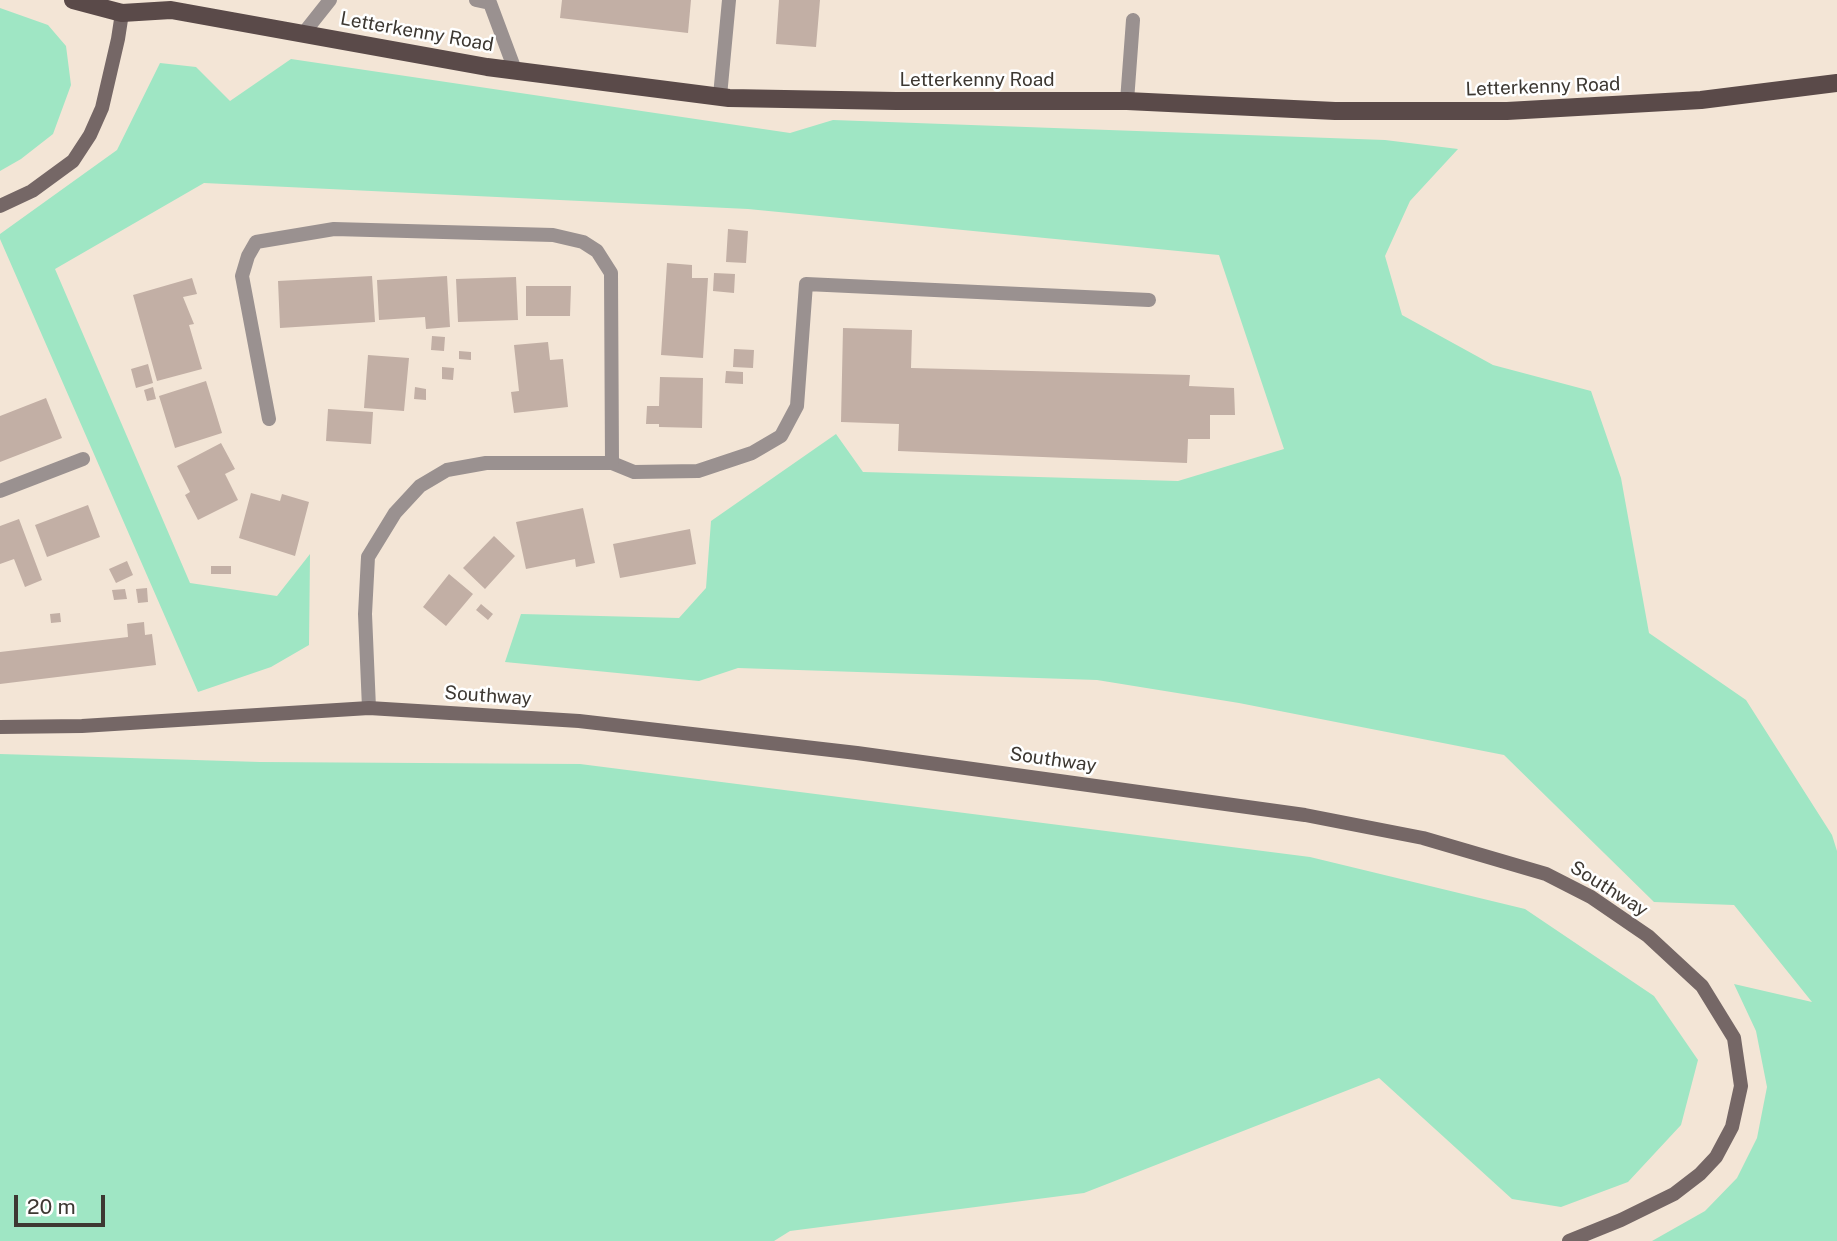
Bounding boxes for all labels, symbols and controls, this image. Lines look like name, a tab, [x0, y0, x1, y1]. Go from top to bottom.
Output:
street label: Letterkenny Road	[339, 7, 495, 57]
street label: Letterkenny Road	[899, 69, 1055, 91]
street label: Letterkenny Road	[1465, 73, 1621, 101]
street label: Southway	[444, 682, 532, 710]
street label: Southway	[1008, 743, 1098, 777]
street label: Southway	[1566, 856, 1652, 922]
scale bar	[18, 1182, 108, 1226]
text: 20 m	[27, 1194, 76, 1219]

